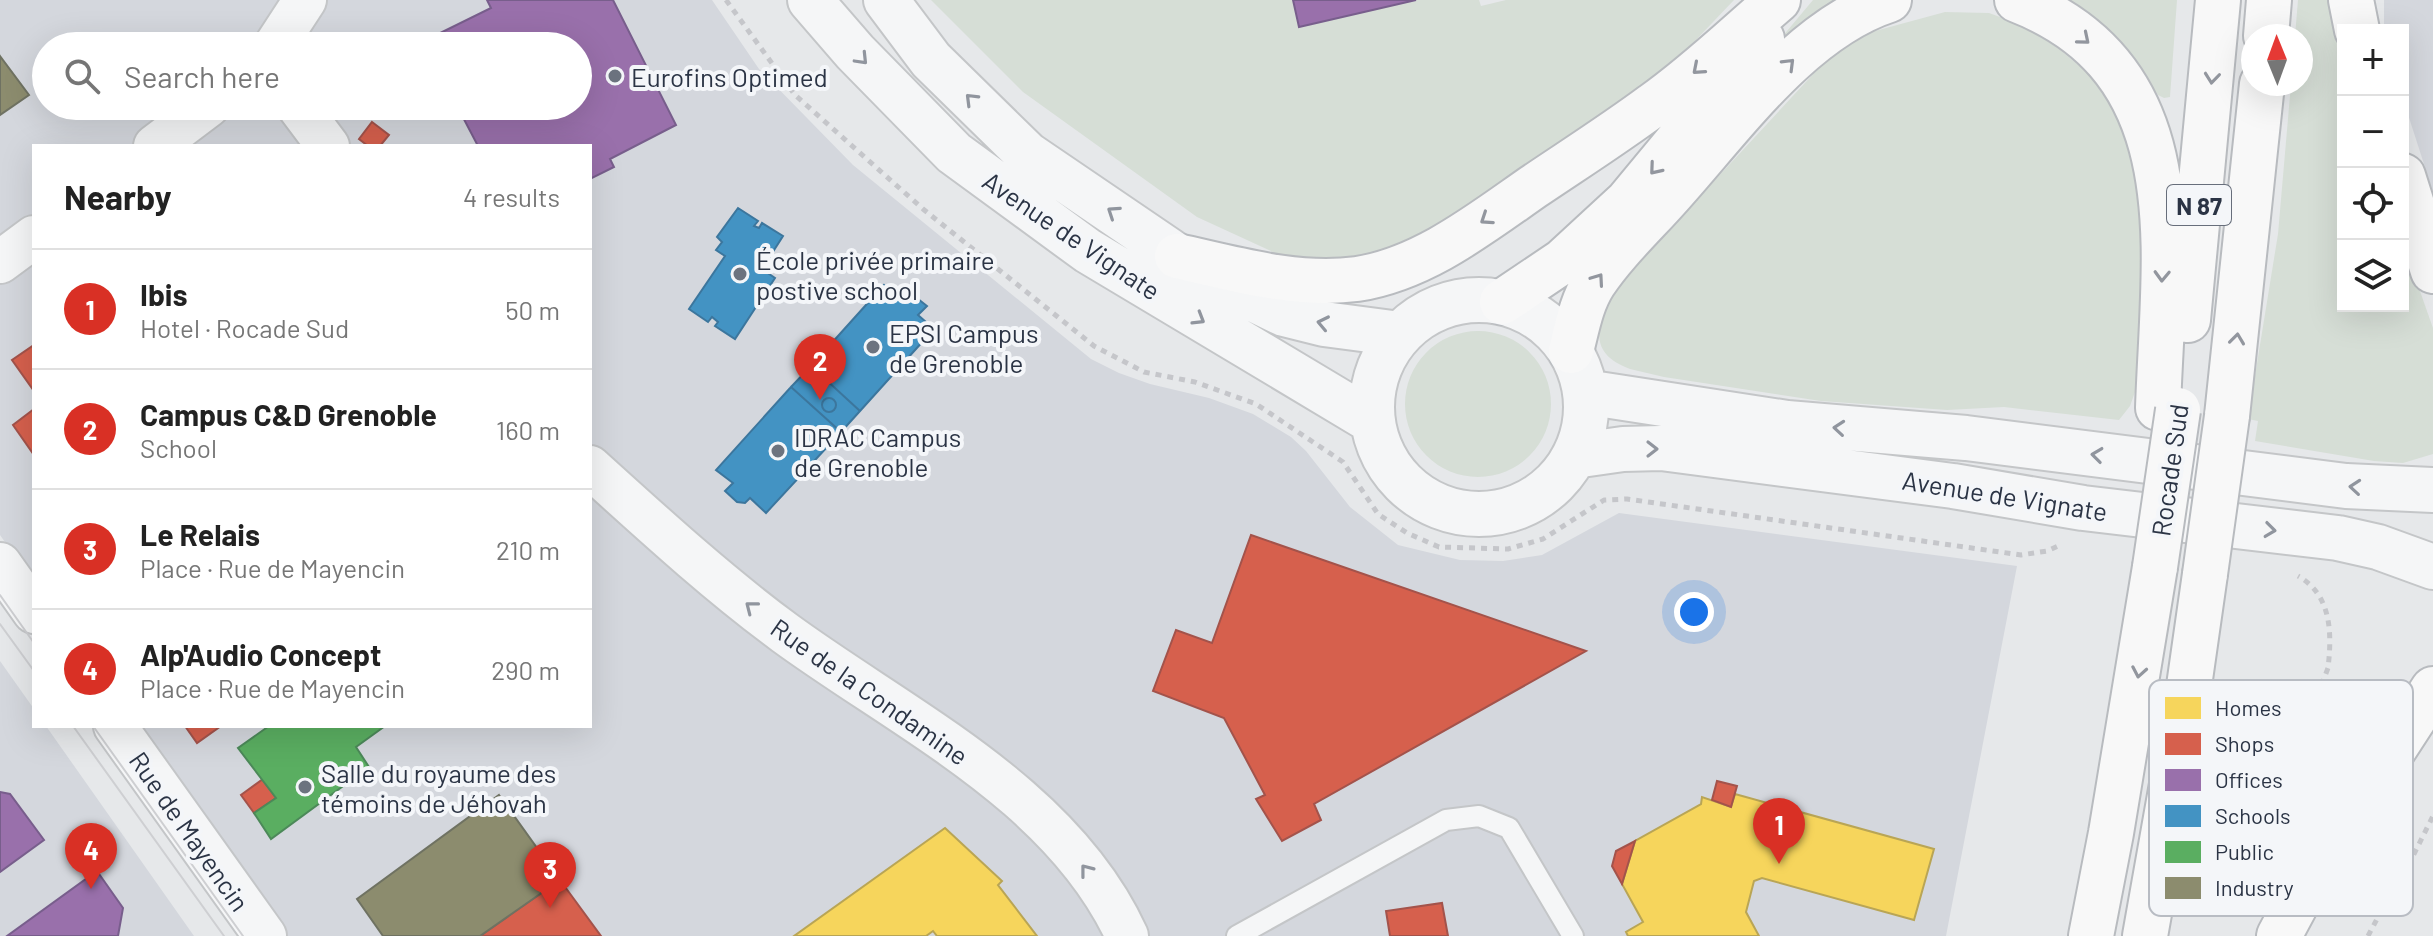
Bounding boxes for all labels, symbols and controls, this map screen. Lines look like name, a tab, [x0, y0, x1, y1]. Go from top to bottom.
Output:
north arrow	[2241, 24, 2313, 96]
map controls	[2337, 24, 2409, 312]
button: +	[2337, 24, 2409, 96]
one-way arrow	[2075, 29, 2090, 43]
search box	[32, 32, 592, 120]
one-way arrow	[853, 50, 867, 64]
icon: search	[60, 54, 104, 98]
text: Search here	[124, 58, 280, 94]
one-way arrow	[1692, 59, 1707, 74]
one-way arrow	[1780, 59, 1794, 73]
place label: Eurofins Optimed	[631, 61, 828, 92]
marker: Eurofins Optimed	[606, 67, 624, 85]
one-way arrow	[2203, 72, 2220, 85]
one-way arrow	[966, 94, 980, 108]
button: −	[2337, 96, 2409, 168]
one-way arrow	[1650, 159, 1665, 174]
street label: Avenue de Vignate	[977, 164, 1167, 306]
button: locate	[2337, 168, 2409, 240]
text: Nearby	[64, 176, 172, 217]
text: 4 results	[463, 181, 560, 212]
road number: N 87	[2167, 185, 2231, 225]
one-way arrow	[1107, 207, 1121, 222]
one-way arrow	[1480, 210, 1495, 225]
button: layers	[2337, 240, 2409, 312]
place label: École privée primaire postive school	[756, 244, 995, 305]
marker: École privée primaire postive school	[731, 265, 749, 283]
one-way arrow	[2154, 270, 2171, 283]
one-way arrow	[1588, 274, 1603, 288]
text: Ibis	[140, 276, 188, 312]
text: 1	[85, 294, 95, 325]
text: 50 m	[505, 294, 560, 325]
one-way arrow	[1190, 310, 1205, 325]
text: Hotel · Rocade Sud	[140, 312, 349, 343]
one-way arrow	[1317, 315, 1330, 332]
place label: EPSI Campus de Grenoble	[889, 317, 1038, 378]
one-way arrow	[2228, 332, 2245, 345]
pin: 2	[794, 334, 846, 400]
marker: EPSI Campus de Grenoble	[864, 338, 882, 356]
text: Campus C&D Grenoble	[140, 396, 437, 432]
street label: Rocade Sud	[2144, 402, 2194, 538]
text: 2	[83, 414, 97, 445]
text: 160 m	[496, 414, 560, 445]
one-way arrow	[1832, 419, 1845, 436]
place label: IDRAC Campus de Grenoble	[794, 421, 961, 482]
text: School	[140, 432, 217, 463]
one-way arrow	[1646, 440, 1659, 458]
marker: IDRAC Campus de Grenoble	[769, 442, 787, 460]
one-way arrow	[2090, 447, 2104, 464]
street label: Avenue de Vignate	[1900, 463, 2110, 527]
one-way arrow	[2348, 479, 2361, 496]
text: Le Relais	[140, 516, 260, 552]
one-way arrow	[2264, 522, 2277, 539]
text: 3	[83, 534, 97, 565]
text: 210 m	[496, 534, 560, 565]
text: Place · Rue de Mayencin	[140, 552, 405, 583]
your location	[1674, 592, 1714, 632]
one-way arrow	[745, 602, 760, 616]
street label: Rue de la Condamine	[765, 611, 975, 771]
text: Alp'Audio Concept	[140, 636, 381, 672]
text: 4	[82, 654, 98, 685]
text: 290 m	[491, 654, 560, 685]
one-way arrow	[2131, 665, 2148, 679]
text: Place · Rue de Mayencin	[140, 672, 405, 703]
legend	[2149, 680, 2413, 916]
text: Homes	[2215, 694, 2282, 720]
text: Shops	[2215, 730, 2274, 756]
street label: Rue de Mayencin	[124, 745, 256, 917]
place label: Salle du royaume des témoins de Jéhovah	[321, 757, 556, 818]
text: Offices	[2215, 766, 2283, 792]
marker: Salle du royaume des témoins de Jéhovah	[296, 778, 314, 796]
pin: 1	[1753, 798, 1805, 864]
text: Schools	[2215, 802, 2291, 828]
pin: 4	[65, 823, 117, 889]
text: Public	[2215, 838, 2274, 864]
pin: 3	[524, 842, 576, 908]
one-way arrow	[1081, 865, 1096, 879]
text: Industry	[2215, 874, 2294, 900]

